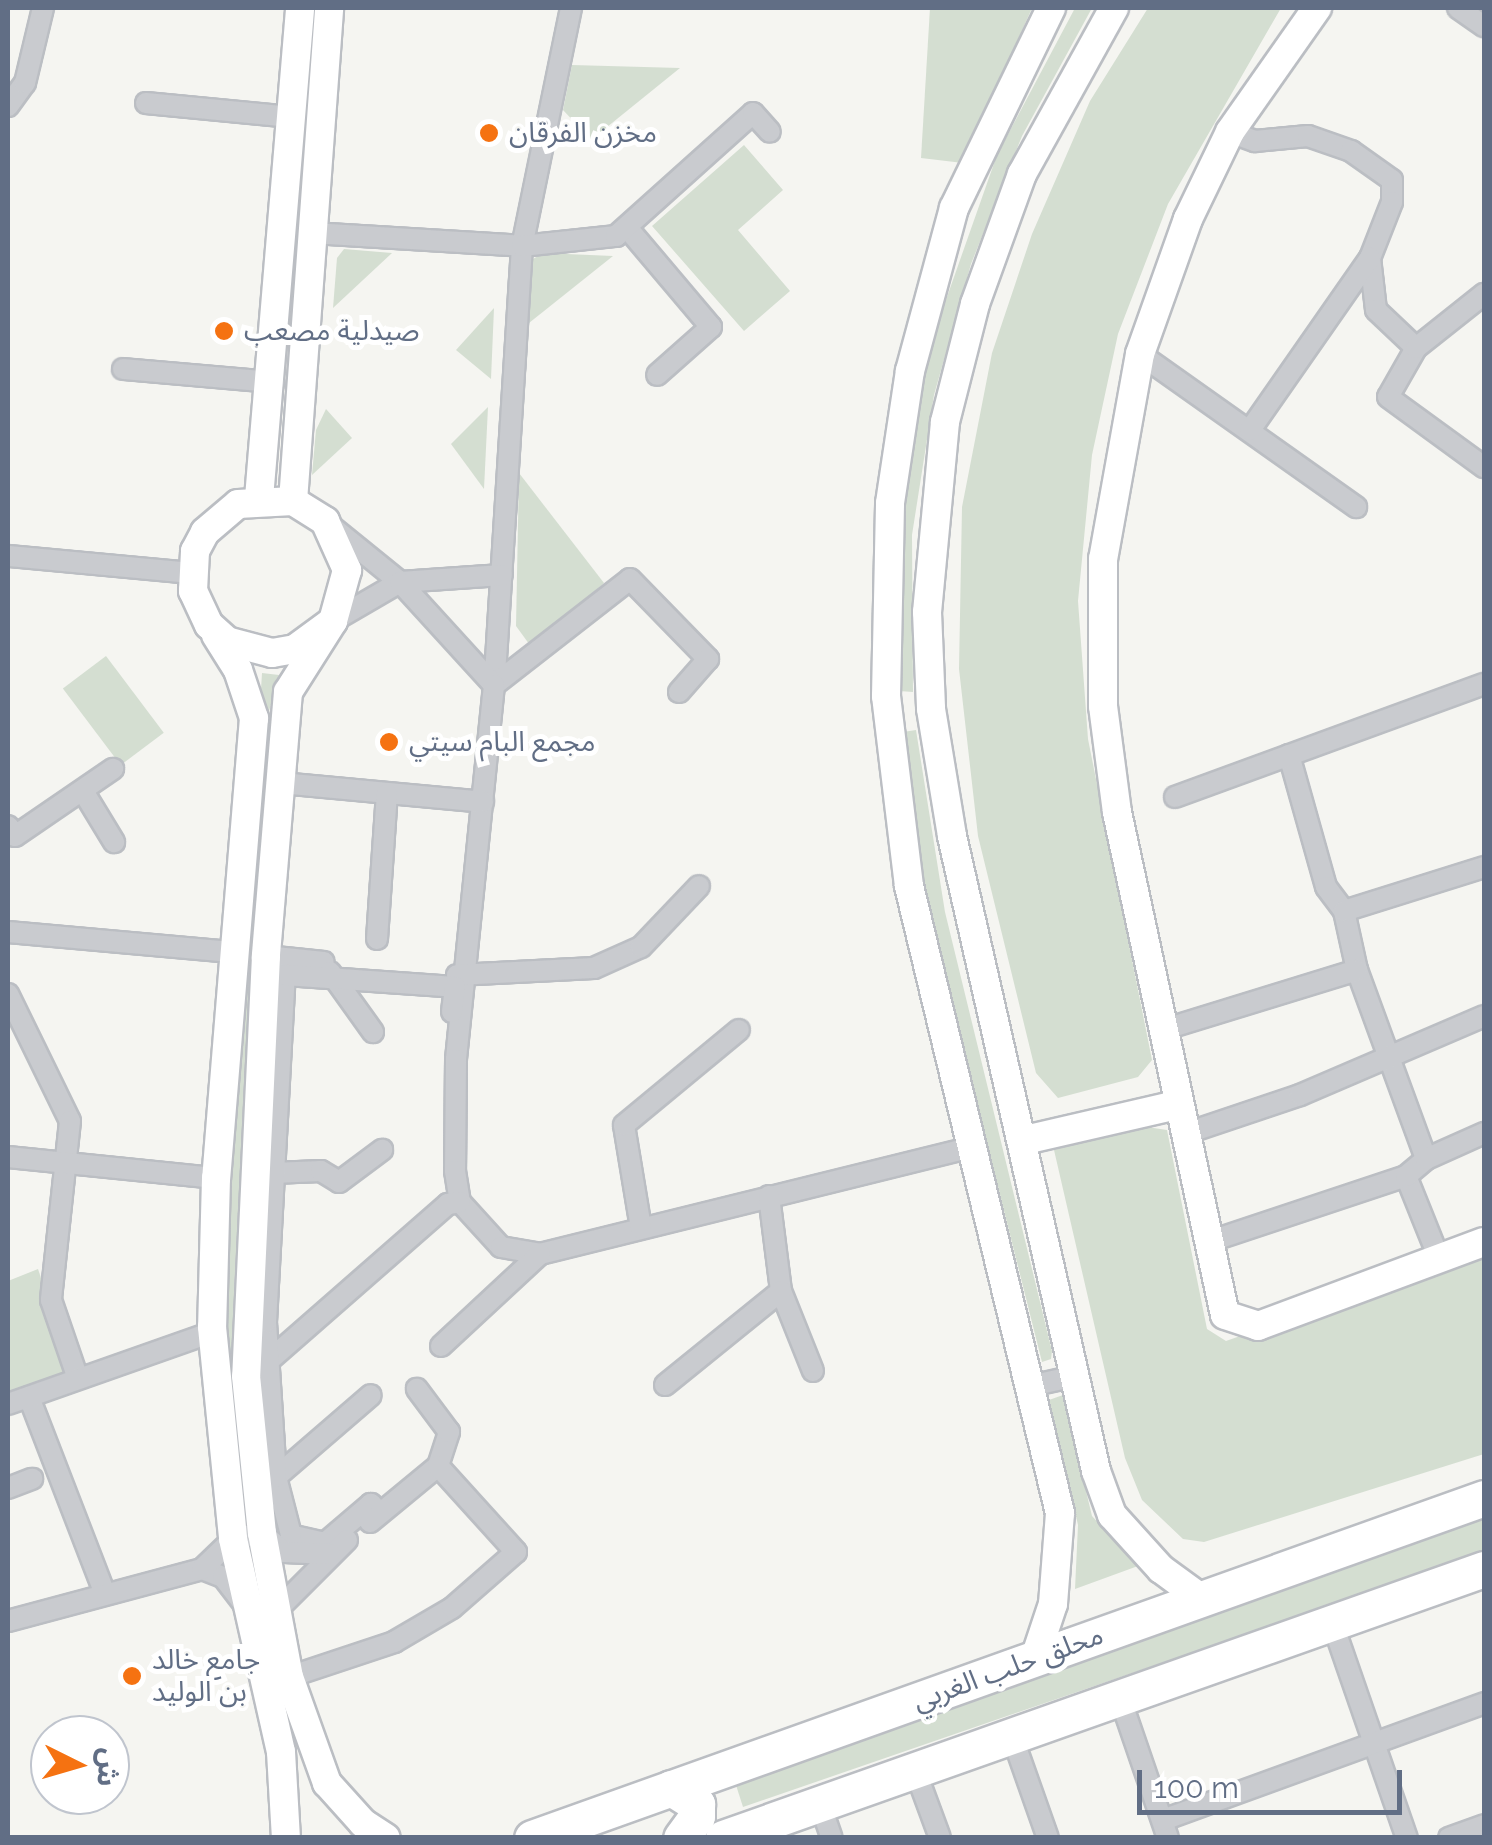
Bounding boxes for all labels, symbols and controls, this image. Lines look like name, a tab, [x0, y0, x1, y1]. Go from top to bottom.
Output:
place label: مخزن الفرقان	[509, 116, 657, 150]
marker: مخزن الفرقان	[478, 122, 500, 144]
place label: صيدلية مصعب	[244, 314, 420, 348]
marker: صيدلية مصعب	[213, 320, 235, 342]
place label: مجمع البام سيتي	[409, 725, 596, 759]
marker: مجمع البام سيتي	[378, 731, 400, 753]
street label: محلق حلب الغربي	[908, 1618, 1108, 1718]
place label: جامع خالد بن الوليد	[152, 1643, 260, 1709]
marker: جامع خالد بن الوليد	[121, 1665, 143, 1687]
north arrow	[30, 1715, 130, 1815]
text: ش	[90, 1747, 127, 1788]
scale bar	[1142, 1750, 1407, 1812]
text: 100 m	[1154, 1770, 1239, 1805]

